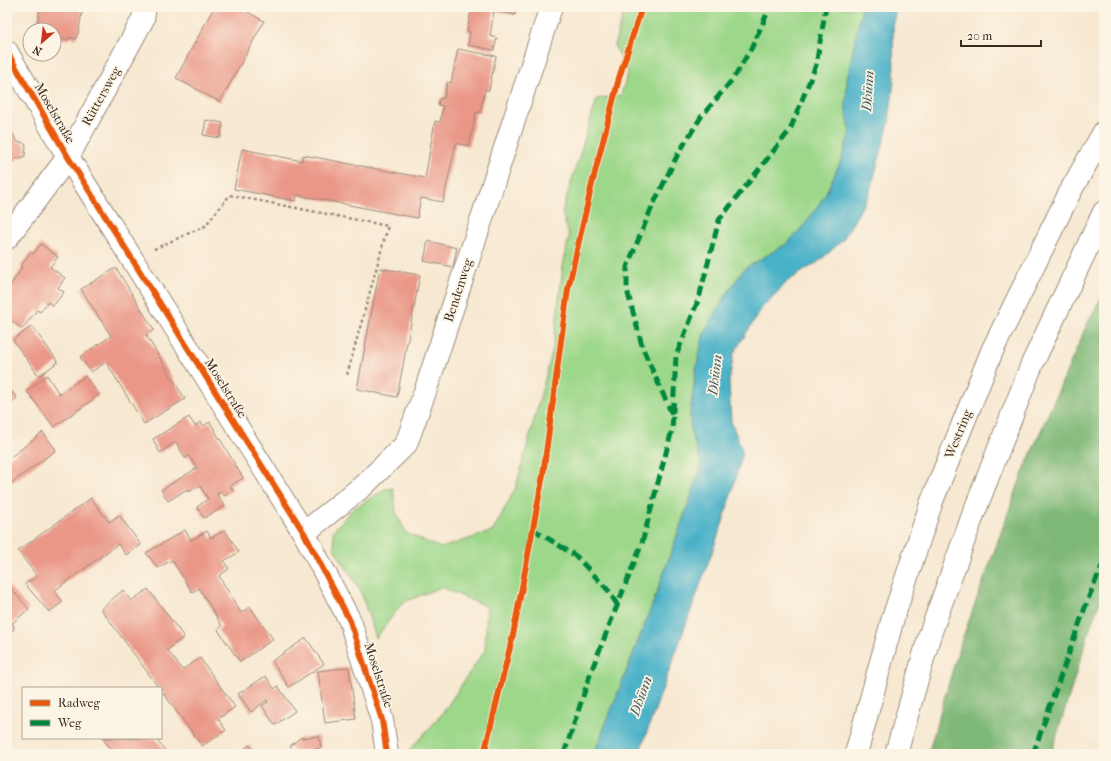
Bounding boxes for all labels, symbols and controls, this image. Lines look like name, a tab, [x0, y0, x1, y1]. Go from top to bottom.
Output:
north arrow	[22, 22, 62, 62]
scale bar	[961, 22, 1041, 48]
text: 20 m	[967, 29, 992, 43]
text: N	[30, 42, 44, 58]
street label: Rüttersweg	[79, 63, 124, 128]
water label: Dhünn	[858, 70, 878, 113]
street label: Moselstraße	[32, 80, 79, 147]
street label: Bendenweg	[441, 255, 476, 324]
water label: Dhünn	[704, 354, 726, 397]
street label: Moselstraße	[202, 355, 251, 421]
street label: Westring	[941, 406, 975, 462]
street label: Moselstraße	[361, 641, 397, 710]
water label: Dhünn	[626, 674, 656, 719]
legend	[22, 687, 162, 739]
text: Radweg	[58, 696, 101, 710]
text: Weg	[57, 716, 82, 730]

